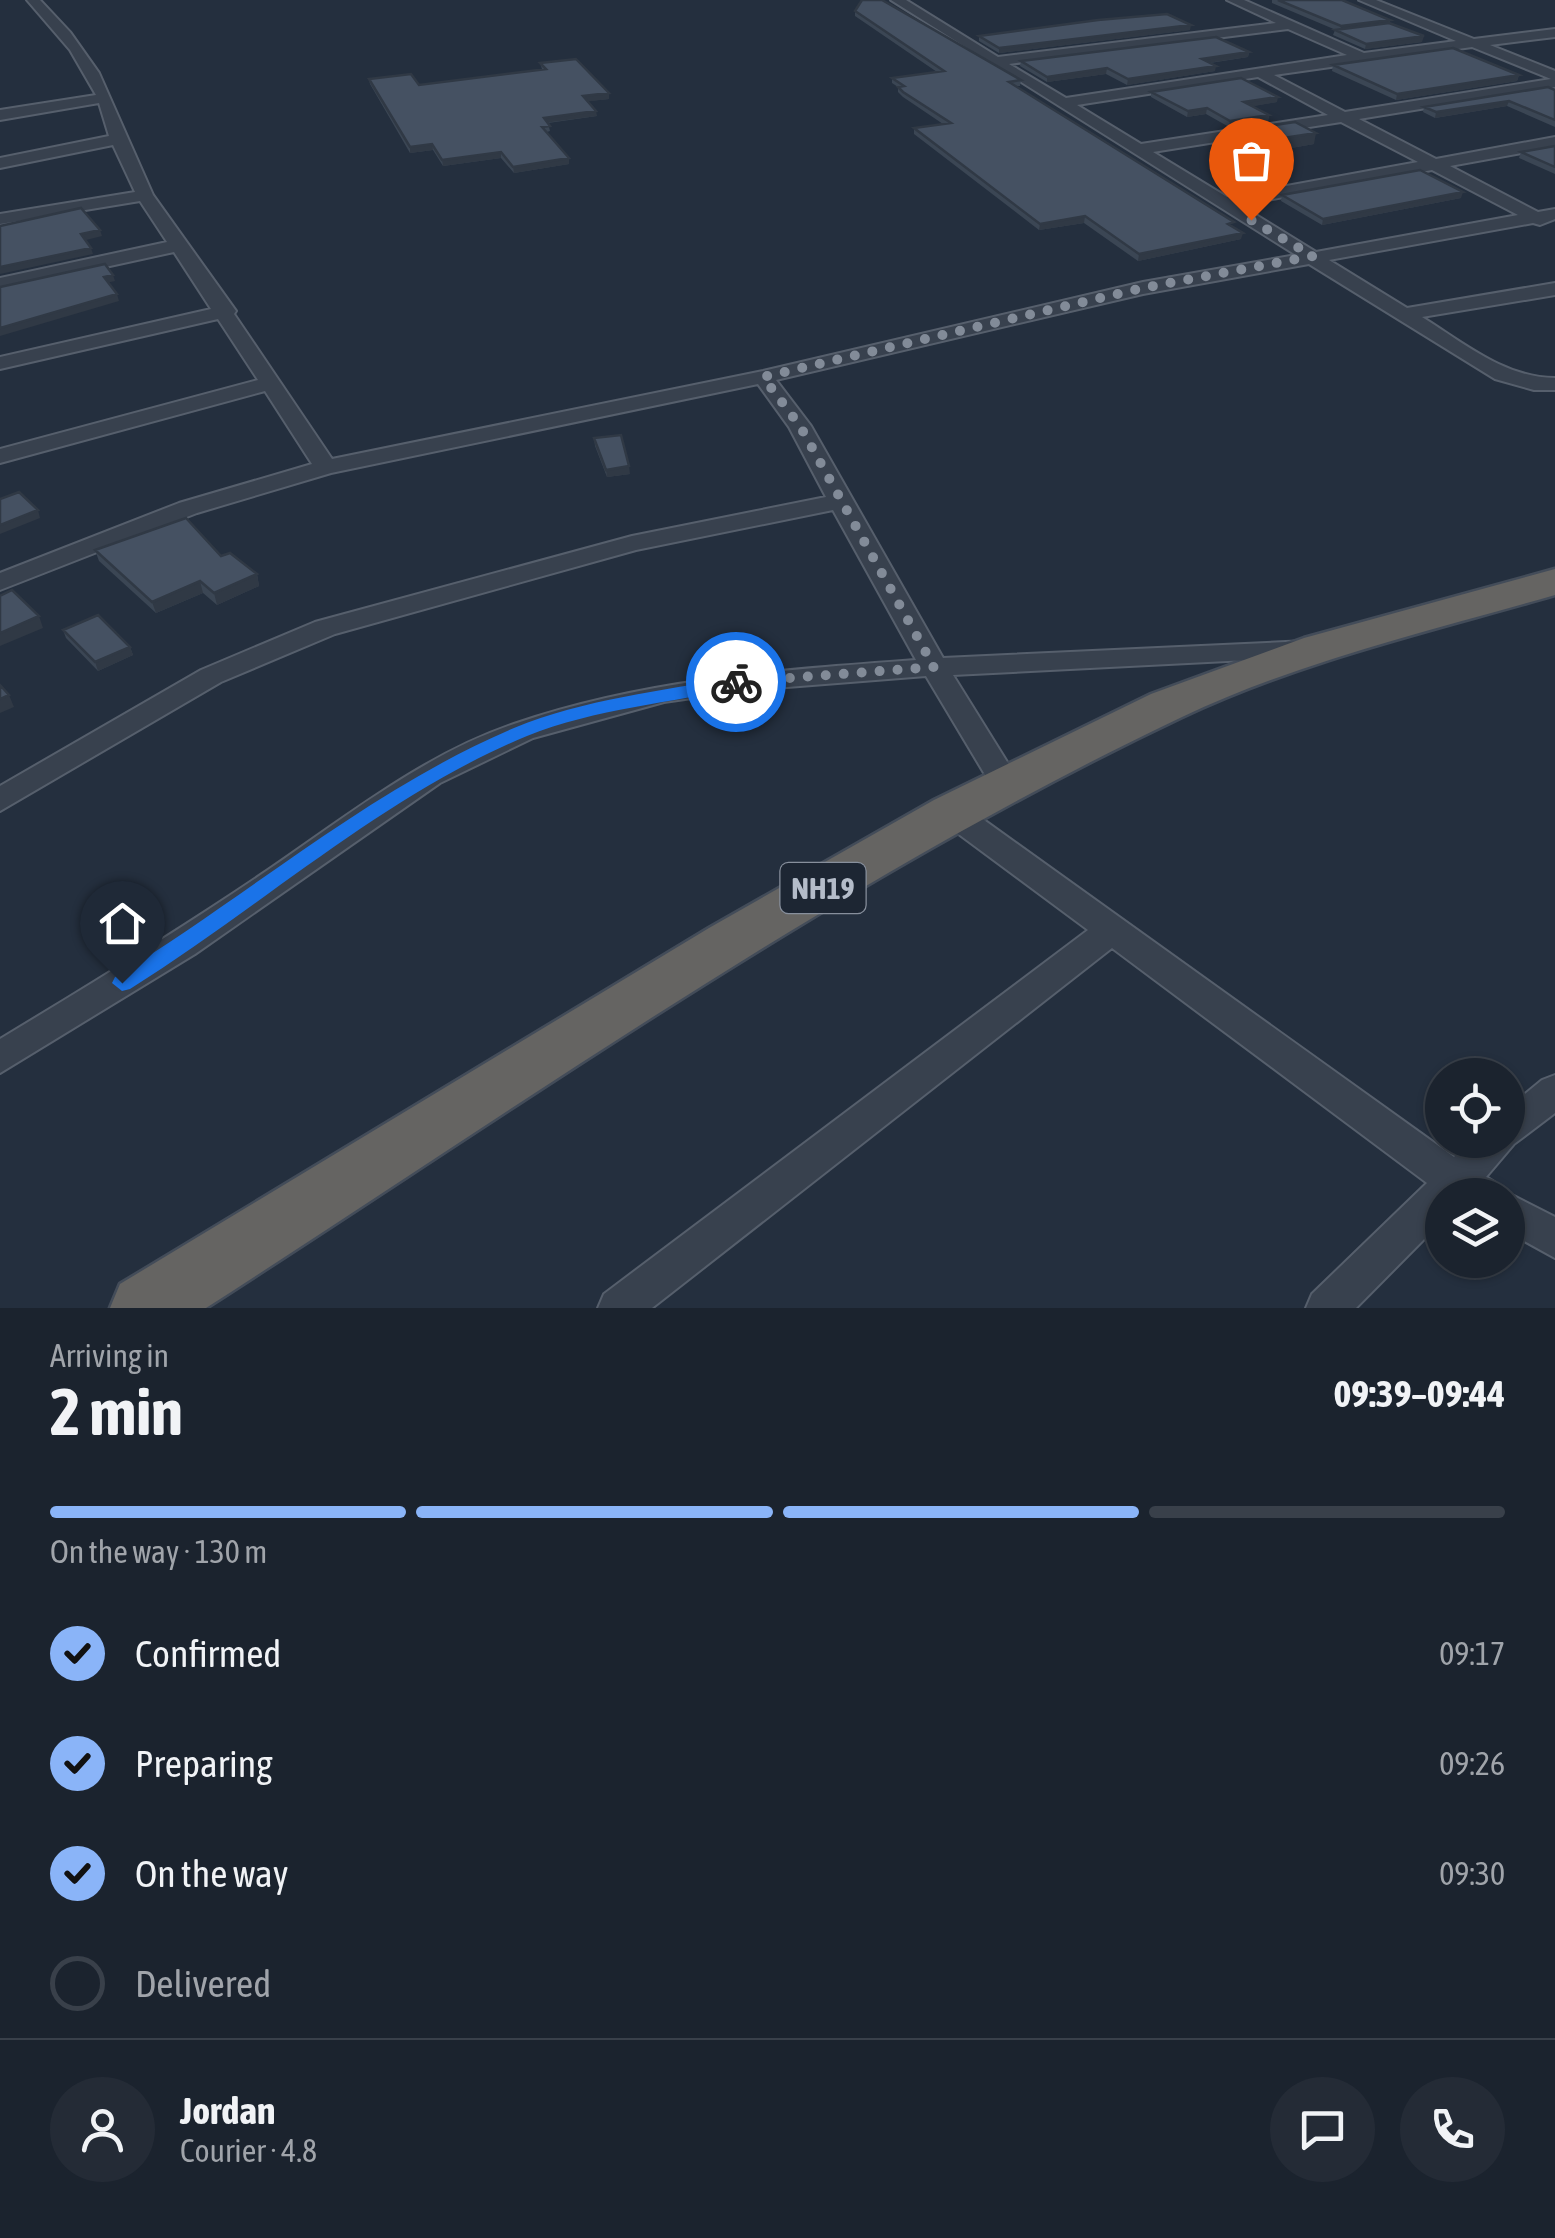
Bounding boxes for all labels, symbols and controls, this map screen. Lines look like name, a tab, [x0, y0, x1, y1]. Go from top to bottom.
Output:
pin	[1209, 118, 1294, 221]
icon: bag	[1224, 133, 1279, 188]
courier	[686, 632, 786, 732]
icon: bike	[709, 655, 764, 710]
road number: NH19	[780, 863, 866, 913]
pin	[80, 881, 165, 984]
icon: home	[95, 896, 150, 951]
map controls	[1425, 1058, 1525, 1278]
button: locate	[1425, 1058, 1525, 1158]
button: layers	[1425, 1178, 1525, 1278]
text: Arriving in	[50, 1337, 169, 1374]
text: 09:39–09:44	[1333, 1372, 1505, 1415]
text: 2 min	[50, 1374, 183, 1449]
text: On the way · 130 m	[50, 1533, 267, 1570]
icon: check	[50, 1626, 105, 1681]
text: Confirmed	[135, 1632, 281, 1675]
text: 09:17	[1439, 1635, 1505, 1672]
icon: check	[50, 1736, 105, 1791]
text: Preparing	[135, 1742, 273, 1785]
text: 09:26	[1439, 1745, 1505, 1782]
icon: check	[50, 1846, 105, 1901]
text: On the way	[135, 1852, 288, 1895]
text: 09:30	[1439, 1855, 1505, 1892]
text: Delivered	[135, 1962, 271, 2005]
button: person	[50, 2077, 155, 2182]
button: chat	[1270, 2077, 1375, 2182]
button: phone	[1400, 2077, 1505, 2182]
text: Jordan	[180, 2089, 275, 2132]
text: Courier · 4.8	[180, 2132, 317, 2169]

